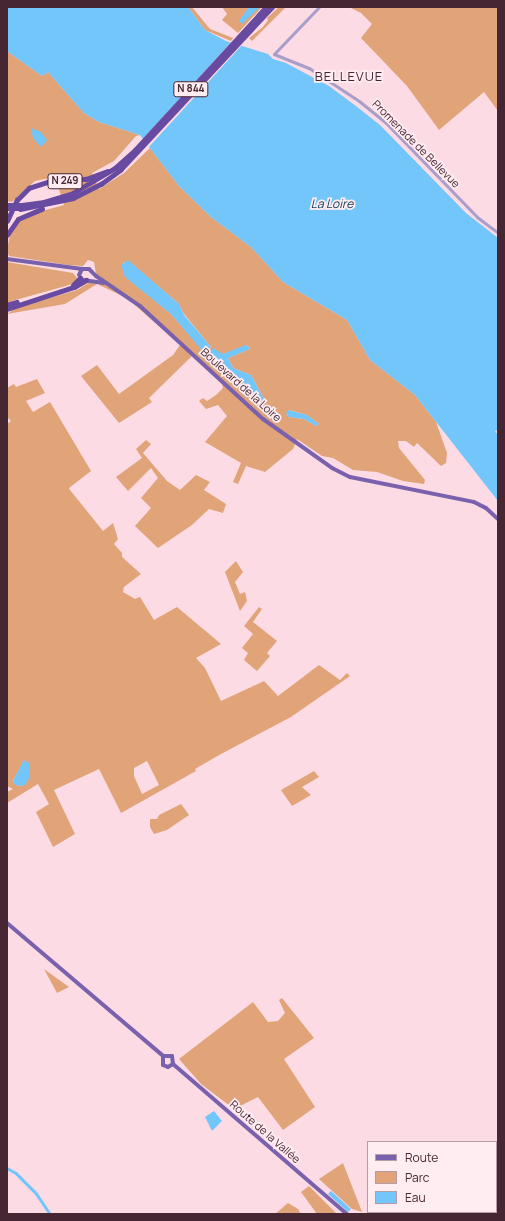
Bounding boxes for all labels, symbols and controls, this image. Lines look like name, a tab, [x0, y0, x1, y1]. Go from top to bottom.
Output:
district label: BELLEVUE	[315, 68, 383, 84]
road number: N 844	[173, 81, 209, 97]
street label: Promenade de Bellevue	[369, 97, 463, 191]
road number: N 249	[47, 173, 83, 189]
water label: La Loire	[311, 197, 353, 211]
street label: Boulevard de la Loire	[198, 345, 284, 425]
street label: Route de la Vallée	[227, 1098, 303, 1166]
legend	[367, 1141, 497, 1213]
text: Route	[405, 1149, 438, 1166]
text: Parc	[405, 1169, 429, 1186]
text: Eau	[405, 1189, 426, 1206]

